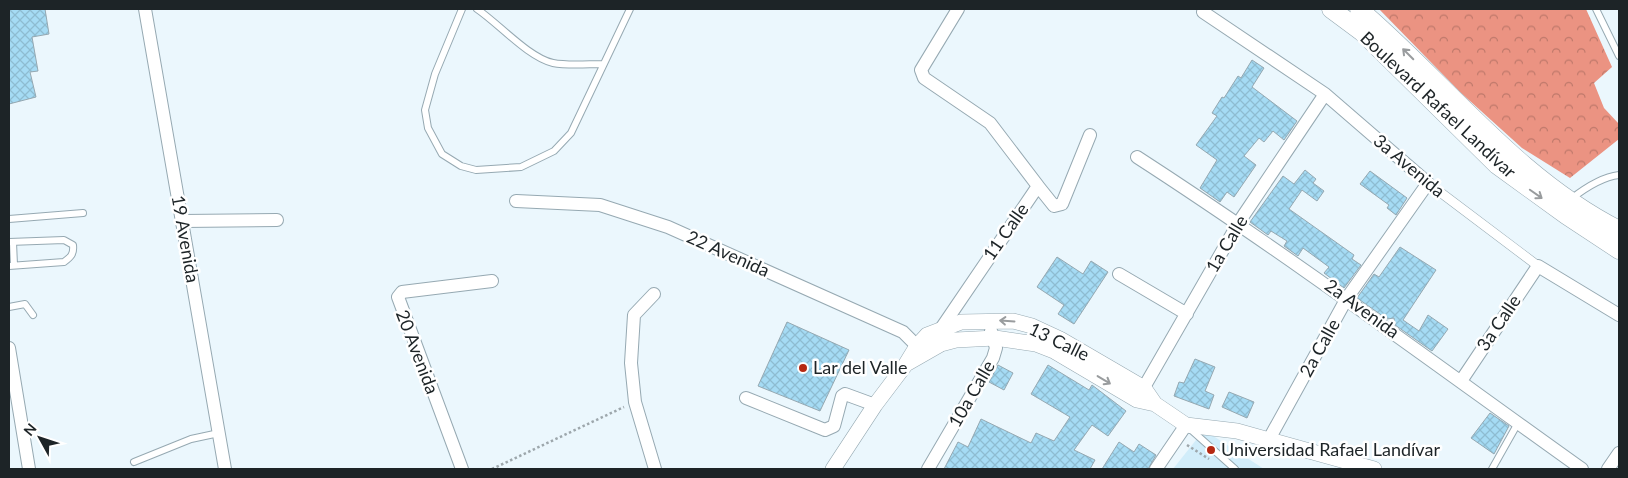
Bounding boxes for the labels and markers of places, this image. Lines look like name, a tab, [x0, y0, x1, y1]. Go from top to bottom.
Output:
place label: Lar del Valle	[813, 356, 908, 378]
marker: Lar del Valle	[797, 362, 809, 374]
place label: Universidad Rafael Landívar	[1221, 438, 1440, 460]
marker: Universidad Rafael Landívar	[1205, 444, 1217, 456]

